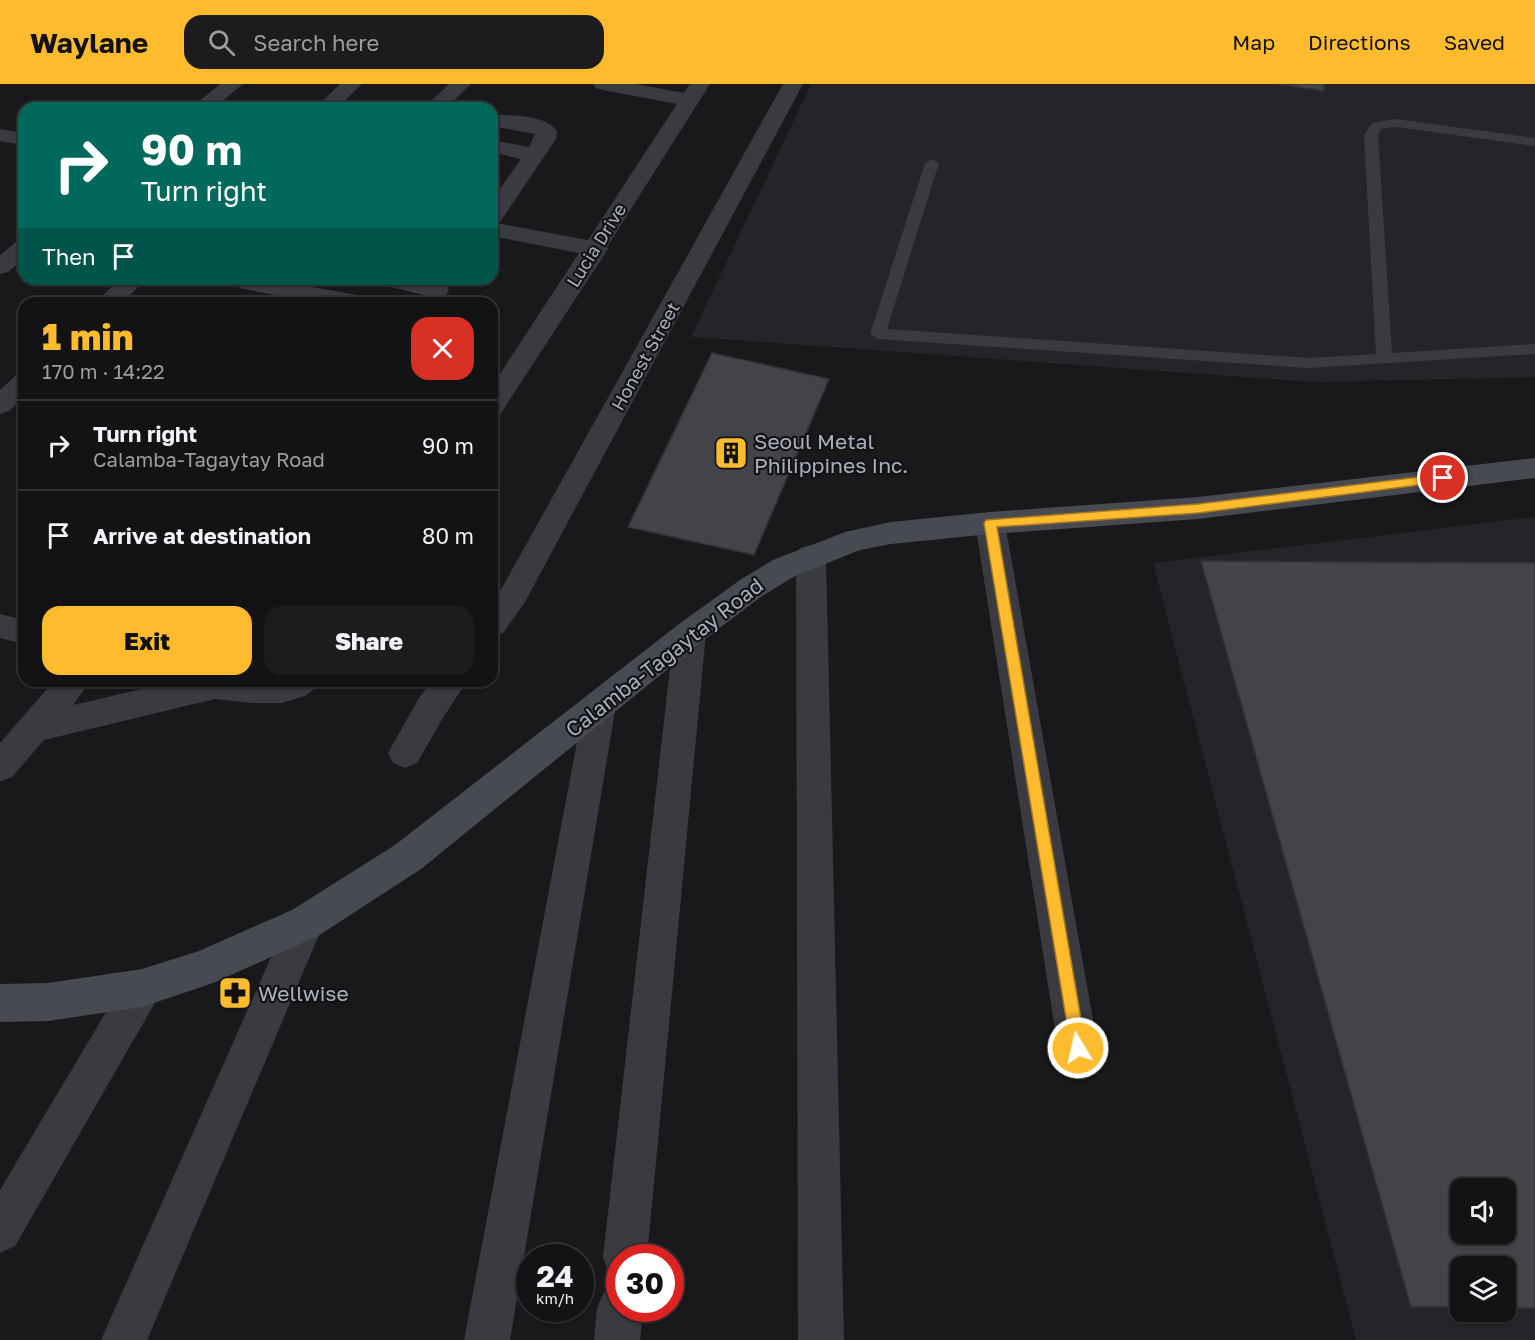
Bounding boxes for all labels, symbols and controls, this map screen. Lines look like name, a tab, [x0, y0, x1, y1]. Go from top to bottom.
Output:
search box	[184, 15, 604, 69]
text: Waylane	[30, 26, 148, 59]
icon: search	[205, 26, 238, 59]
text: Search here	[253, 29, 379, 56]
text: Map	[1232, 29, 1275, 55]
text: Directions	[1308, 29, 1411, 55]
text: Saved	[1444, 29, 1505, 55]
text: 90 m	[141, 124, 242, 174]
icon: right	[42, 126, 120, 204]
text: Turn right	[141, 175, 267, 207]
street label: Lucia Drive	[562, 199, 630, 291]
icon: arrive	[107, 240, 140, 273]
text: Then	[42, 243, 95, 270]
street label: Honest Street	[606, 298, 684, 414]
text: 1 min	[42, 315, 133, 358]
button: close	[411, 317, 474, 380]
text: 170 m · 14:22	[42, 359, 165, 383]
text: Turn right	[93, 420, 197, 447]
place label: Seoul Metal Philippines Inc.	[754, 428, 908, 478]
icon: right	[42, 429, 75, 462]
text: 90 m	[422, 432, 474, 459]
building icon: Seoul Metal Philippines Inc.	[713, 435, 749, 471]
text: Calamba-Tagaytay Road	[93, 447, 325, 471]
pin	[1417, 452, 1468, 503]
icon: arrive	[1426, 461, 1459, 494]
icon: arrive	[42, 519, 75, 552]
text: Arrive at destination	[93, 522, 311, 549]
text: 80 m	[422, 522, 474, 549]
street label: Calamba-Tagaytay Road	[560, 572, 768, 742]
button: Exit	[42, 606, 252, 675]
button: Share	[264, 606, 474, 675]
pharmacy icon: Wellwise	[217, 975, 253, 1011]
place label: Wellwise	[258, 980, 349, 1006]
position arrow	[1046, 1016, 1110, 1080]
map controls	[1450, 1178, 1516, 1322]
button: sound	[1450, 1178, 1516, 1244]
speed limit sign: 30	[606, 1244, 684, 1322]
button: layers	[1450, 1256, 1516, 1322]
text: 24	[536, 1258, 574, 1294]
text: km/h	[536, 1289, 574, 1307]

